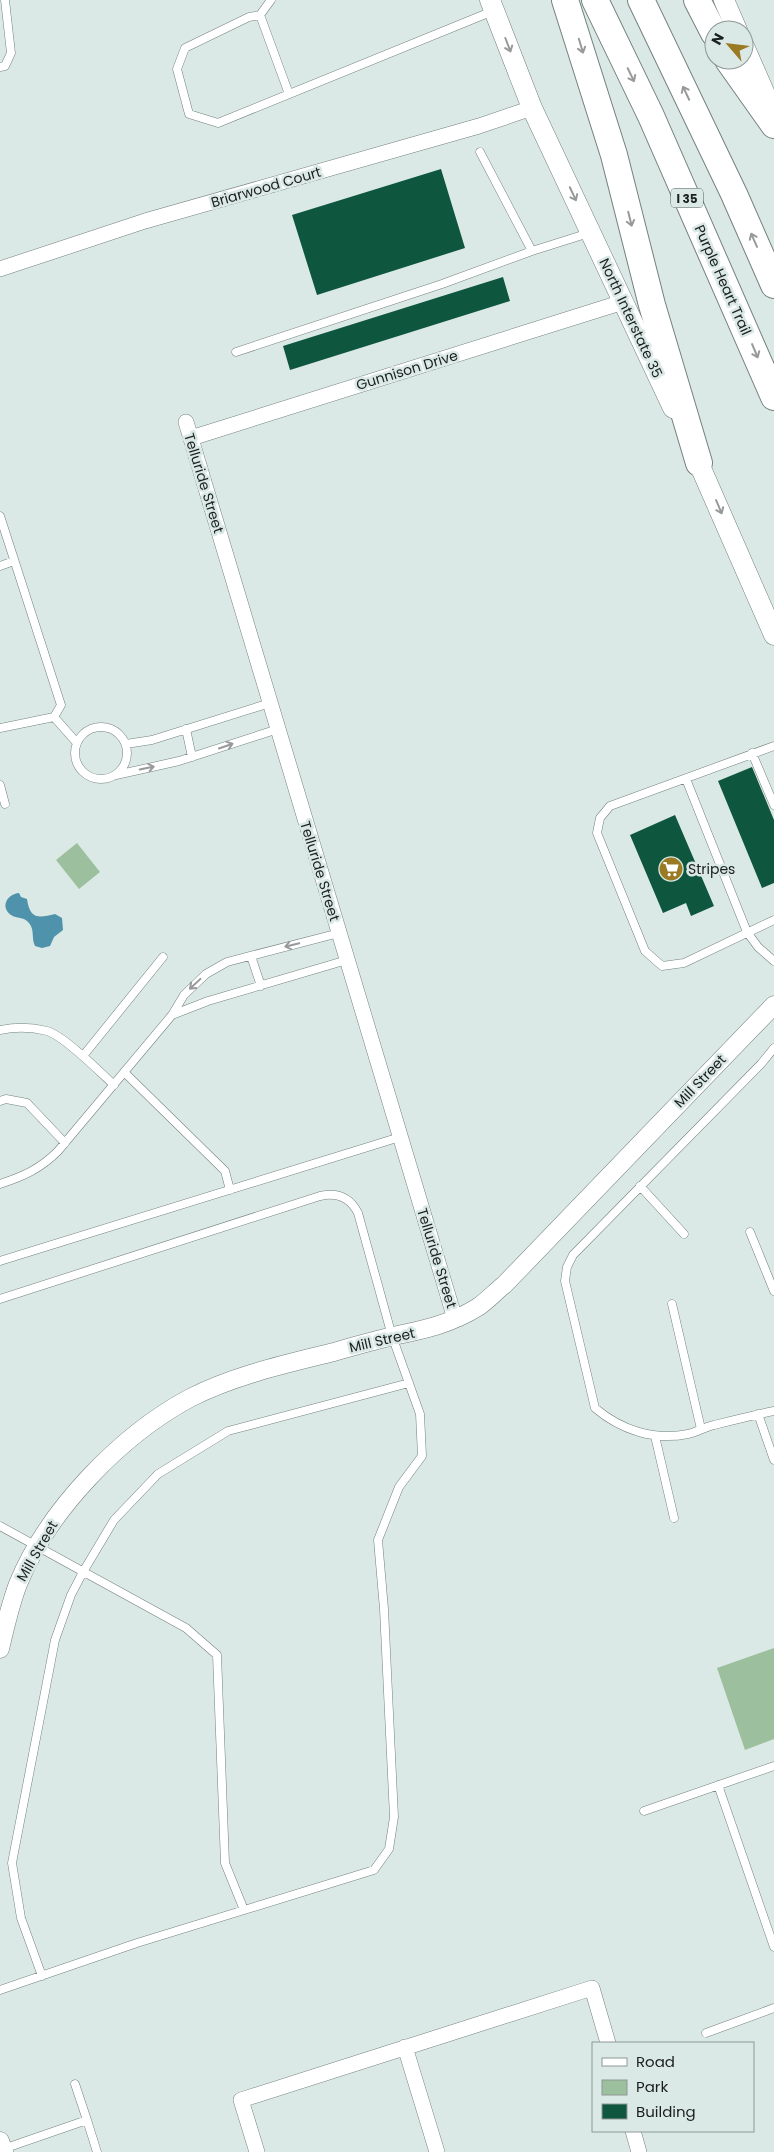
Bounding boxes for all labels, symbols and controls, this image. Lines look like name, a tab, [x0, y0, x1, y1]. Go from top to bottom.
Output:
north arrow	[704, 20, 754, 70]
text: N	[706, 30, 729, 48]
one-way arrow	[504, 37, 513, 52]
one-way arrow	[576, 38, 586, 54]
one-way arrow	[626, 68, 636, 83]
one-way arrow	[681, 86, 691, 101]
street label: Briarwood Court	[209, 162, 323, 212]
one-way arrow	[568, 186, 578, 201]
road number: I 35	[671, 188, 703, 208]
one-way arrow	[626, 211, 635, 227]
street label: Purple Heart Trail	[690, 222, 756, 338]
one-way arrow	[749, 233, 758, 248]
street label: North Interstate 35	[595, 255, 667, 381]
one-way arrow	[751, 344, 760, 359]
street label: Gunnison Drive	[354, 345, 461, 395]
street label: Telluride Street	[179, 431, 229, 535]
one-way arrow	[714, 499, 724, 514]
one-way arrow	[217, 741, 233, 750]
one-way arrow	[139, 763, 155, 773]
street label: Telluride Street	[295, 819, 345, 923]
supermarket icon: Stripes	[658, 856, 684, 882]
place label: Stripes	[688, 859, 735, 879]
one-way arrow	[285, 941, 301, 951]
one-way arrow	[189, 978, 202, 990]
street label: Mill Street	[669, 1050, 731, 1112]
street label: Telluride Street	[412, 1206, 462, 1310]
street label: Mill Street	[347, 1323, 417, 1357]
street label: Mill Street	[12, 1517, 62, 1585]
legend	[592, 2042, 754, 2132]
text: Road	[636, 2051, 675, 2072]
text: Park	[636, 2076, 668, 2097]
text: Building	[636, 2101, 696, 2122]

